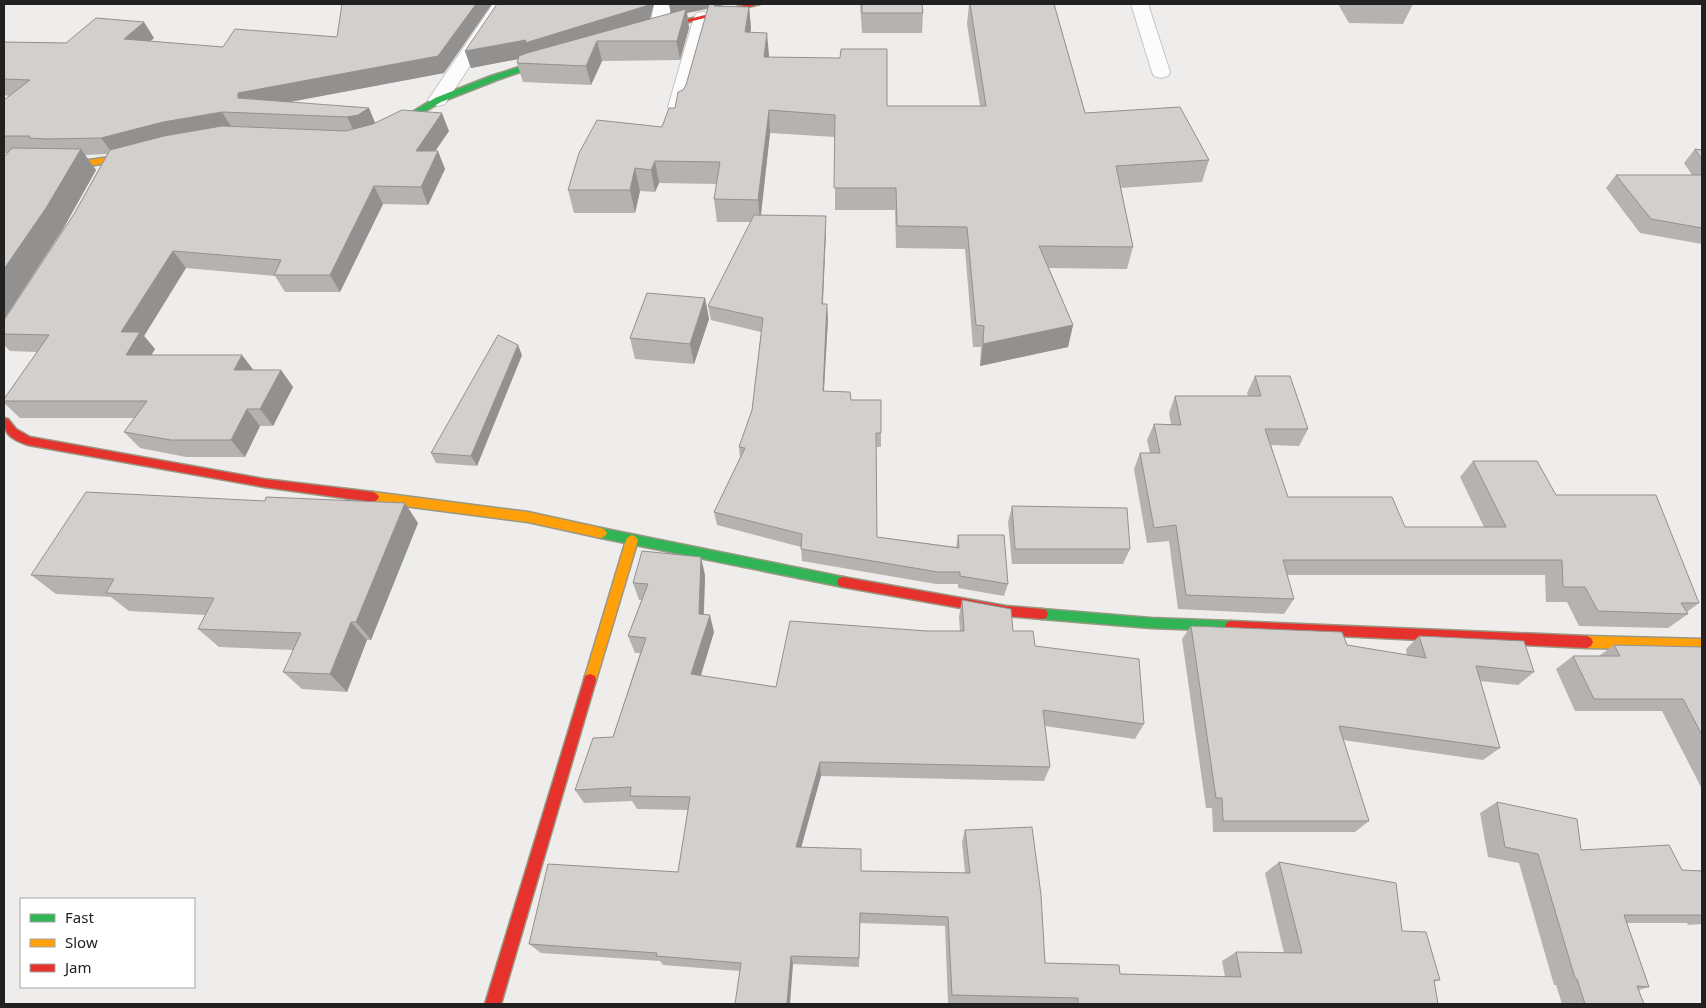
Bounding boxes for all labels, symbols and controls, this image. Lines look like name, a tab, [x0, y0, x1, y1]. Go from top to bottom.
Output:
legend	[20, 898, 195, 988]
text: Fast	[65, 907, 94, 927]
text: Slow	[65, 932, 98, 952]
text: Jam	[63, 957, 92, 977]

